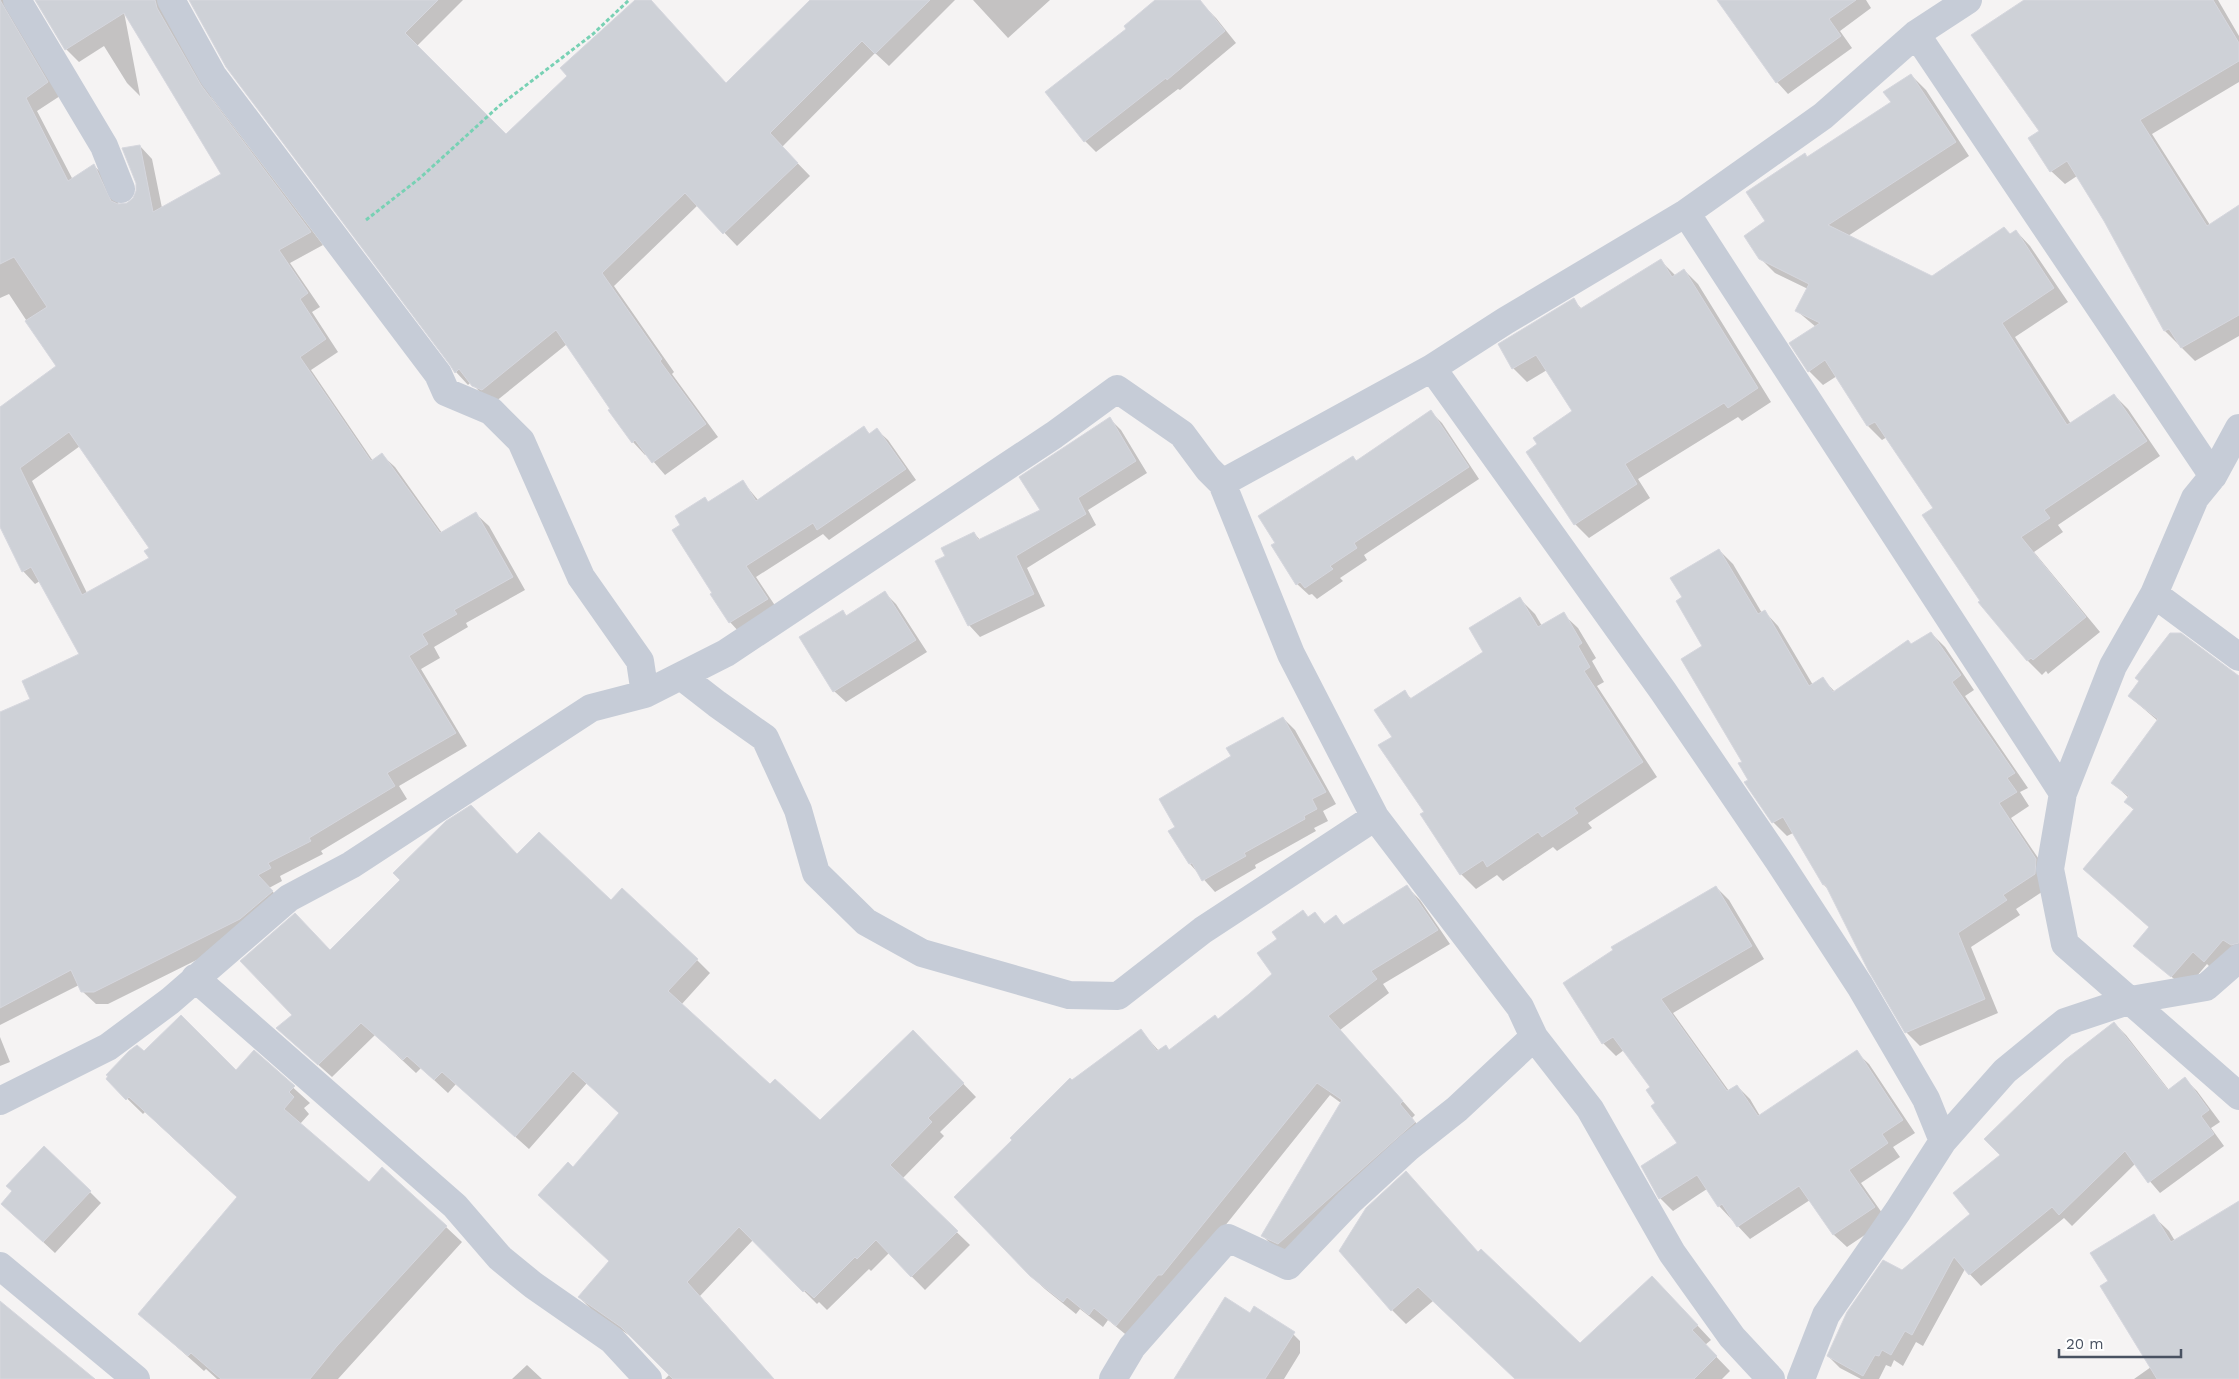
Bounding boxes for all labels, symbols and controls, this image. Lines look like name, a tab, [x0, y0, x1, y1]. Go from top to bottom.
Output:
scale bar	[2059, 1326, 2182, 1358]
text: 20 m	[2066, 1335, 2104, 1353]

